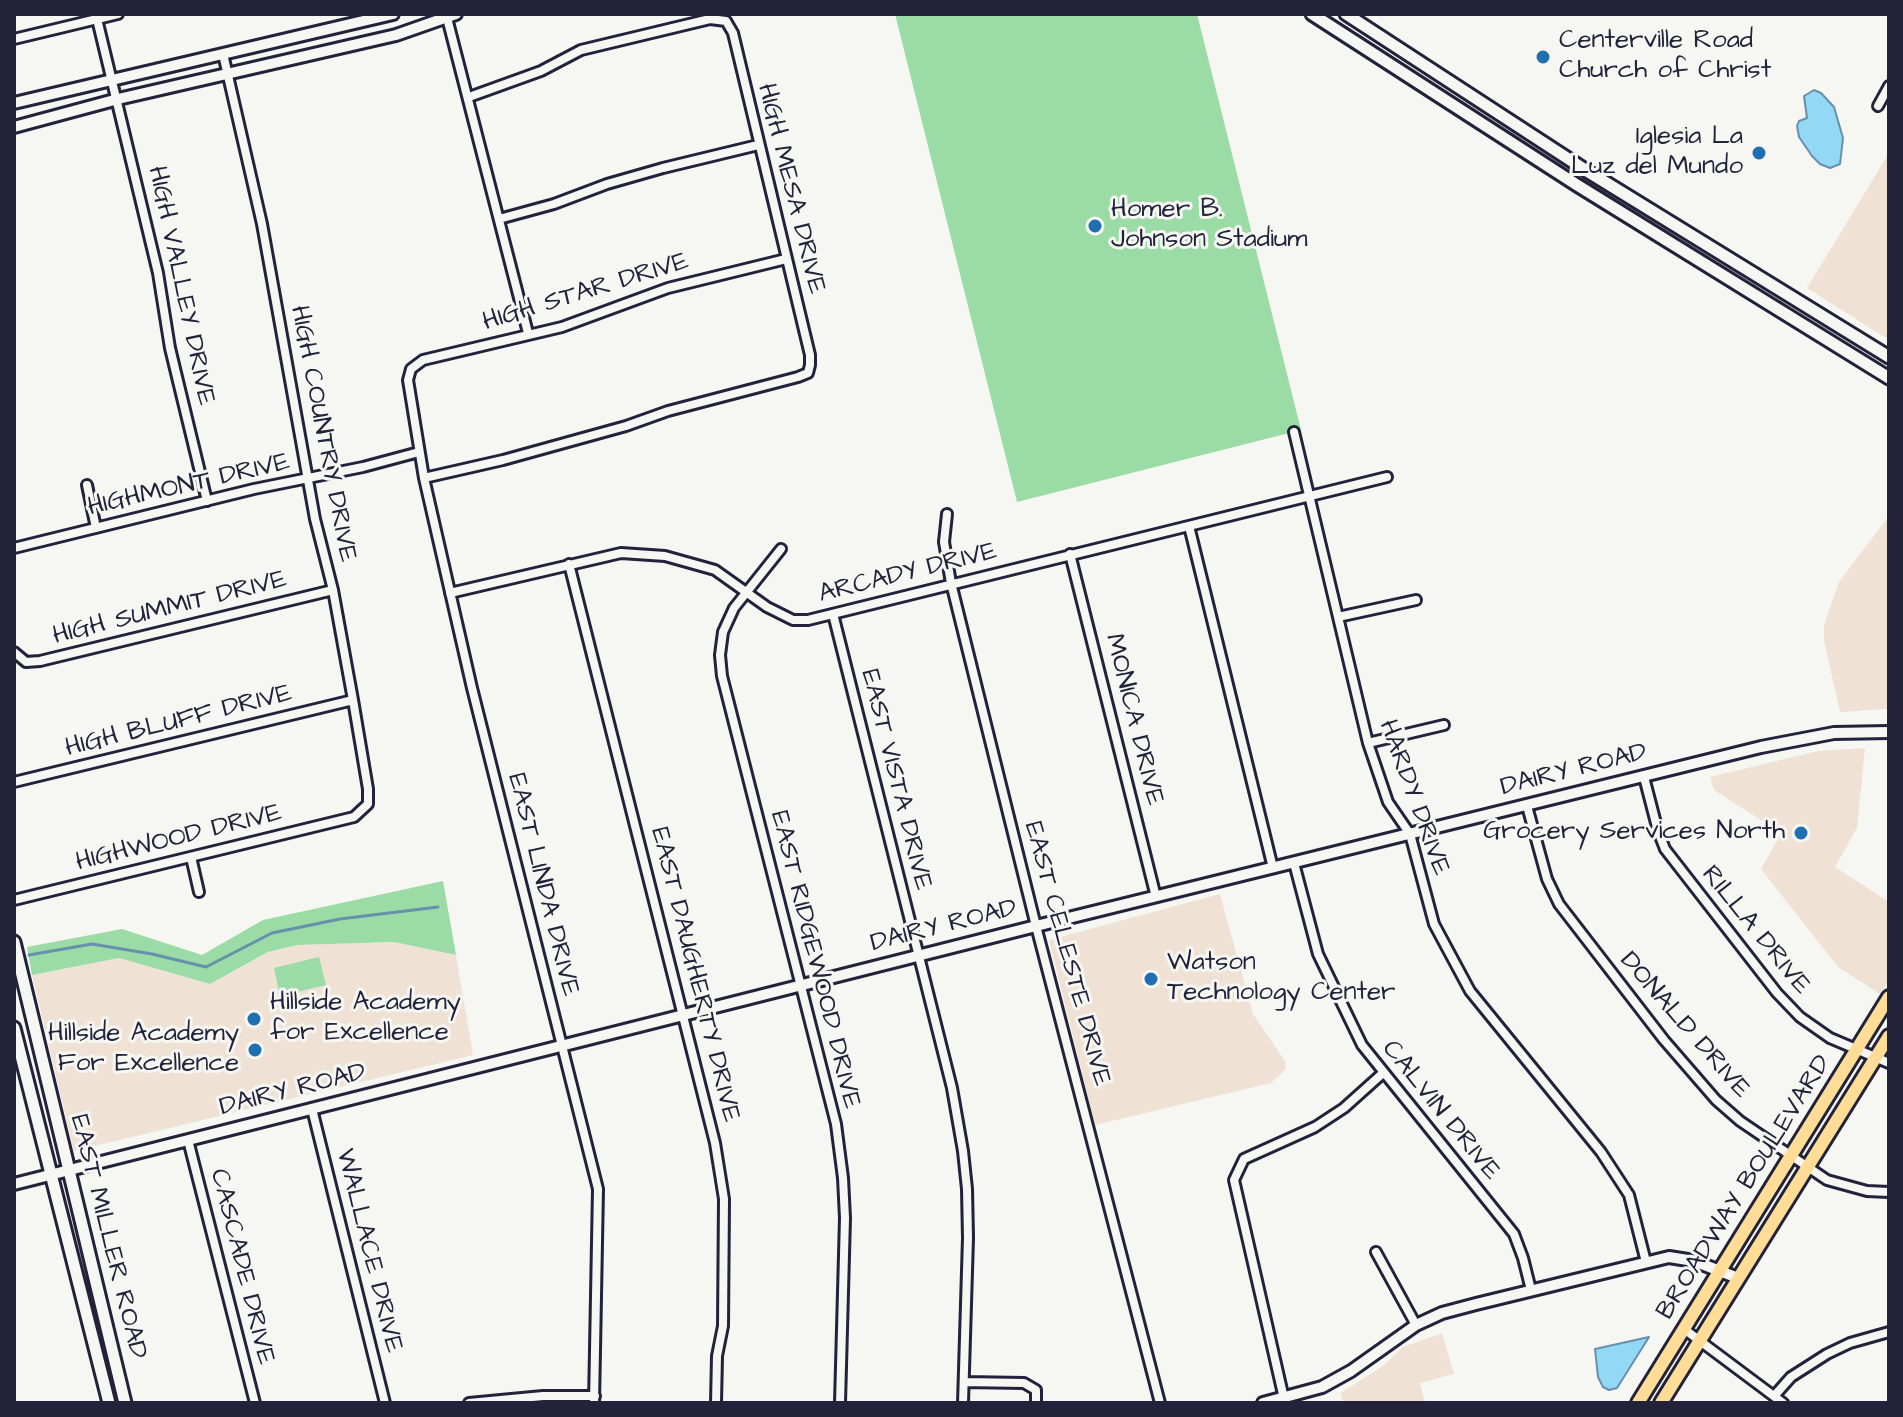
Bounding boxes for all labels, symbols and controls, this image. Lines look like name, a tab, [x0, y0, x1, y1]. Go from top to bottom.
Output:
place label: Centerville Road Church of Christ	[1559, 26, 1771, 88]
marker: Centerville Road Church of Christ	[1534, 48, 1552, 66]
street label: HIGH MESA DRIVE	[749, 81, 831, 297]
place label: Iglesia La Luz del Mundo	[1571, 122, 1743, 184]
marker: Iglesia La Luz del Mundo	[1750, 144, 1768, 162]
street label: HIGH VALLEY DRIVE	[139, 164, 221, 408]
place label: Homer B. Johnson Stadium	[1111, 195, 1307, 256]
marker: Homer B. Johnson Stadium	[1086, 217, 1104, 235]
street label: HIGH STAR DRIVE	[479, 247, 693, 339]
street label: HIGH COUNTRY DRIVE	[282, 303, 362, 565]
street label: HIGHMONT DRIVE	[85, 448, 293, 524]
street label: ARCADY DRIVE	[816, 537, 1000, 611]
street label: HIGH SUMMIT DRIVE	[50, 565, 290, 653]
street label: MONICA DRIVE	[1097, 631, 1169, 809]
street label: EAST VISTA DRIVE	[852, 666, 938, 894]
street label: HIGH BLUFF DRIVE	[63, 679, 295, 765]
street label: HARDY DRIVE	[1370, 716, 1456, 880]
street label: DAIRY ROAD	[1498, 738, 1650, 804]
street label: EAST LINDA DRIVE	[499, 770, 585, 1000]
street label: HIGHWOOD DRIVE	[73, 798, 285, 880]
street label: EAST RIDGEWOOD DRIVE	[762, 808, 866, 1112]
place label: Grocery Services North	[1483, 817, 1785, 849]
street label: EAST CELESTE DRIVE	[1016, 818, 1116, 1090]
street label: EAST DAUGHERTY DRIVE	[642, 824, 746, 1126]
marker: Grocery Services North	[1792, 824, 1810, 842]
street label: RILLA DRIVE	[1694, 860, 1816, 1002]
street label: DAIRY ROAD	[868, 894, 1020, 960]
street label: DONALD DRIVE	[1612, 947, 1756, 1105]
place label: Watson Technology Center	[1167, 948, 1395, 1010]
marker: Watson Technology Center	[1142, 970, 1160, 988]
place label: Hillside Academy for Excellence	[270, 988, 461, 1050]
marker: Hillside Academy for Excellence	[245, 1010, 263, 1028]
place label: Hillside Academy For Excellence	[48, 1019, 239, 1080]
street label: CALVIN DRIVE	[1374, 1035, 1506, 1187]
marker: Hillside Academy For Excellence	[246, 1041, 264, 1059]
street label: BROADWAY BOULEVARD	[1651, 1050, 1839, 1326]
street label: DAIRY ROAD	[217, 1058, 369, 1124]
street label: EAST MILLER ROAD	[62, 1112, 152, 1362]
street label: WALLACE DRIVE	[328, 1146, 408, 1356]
street label: CASCADE DRIVE	[202, 1166, 280, 1368]

